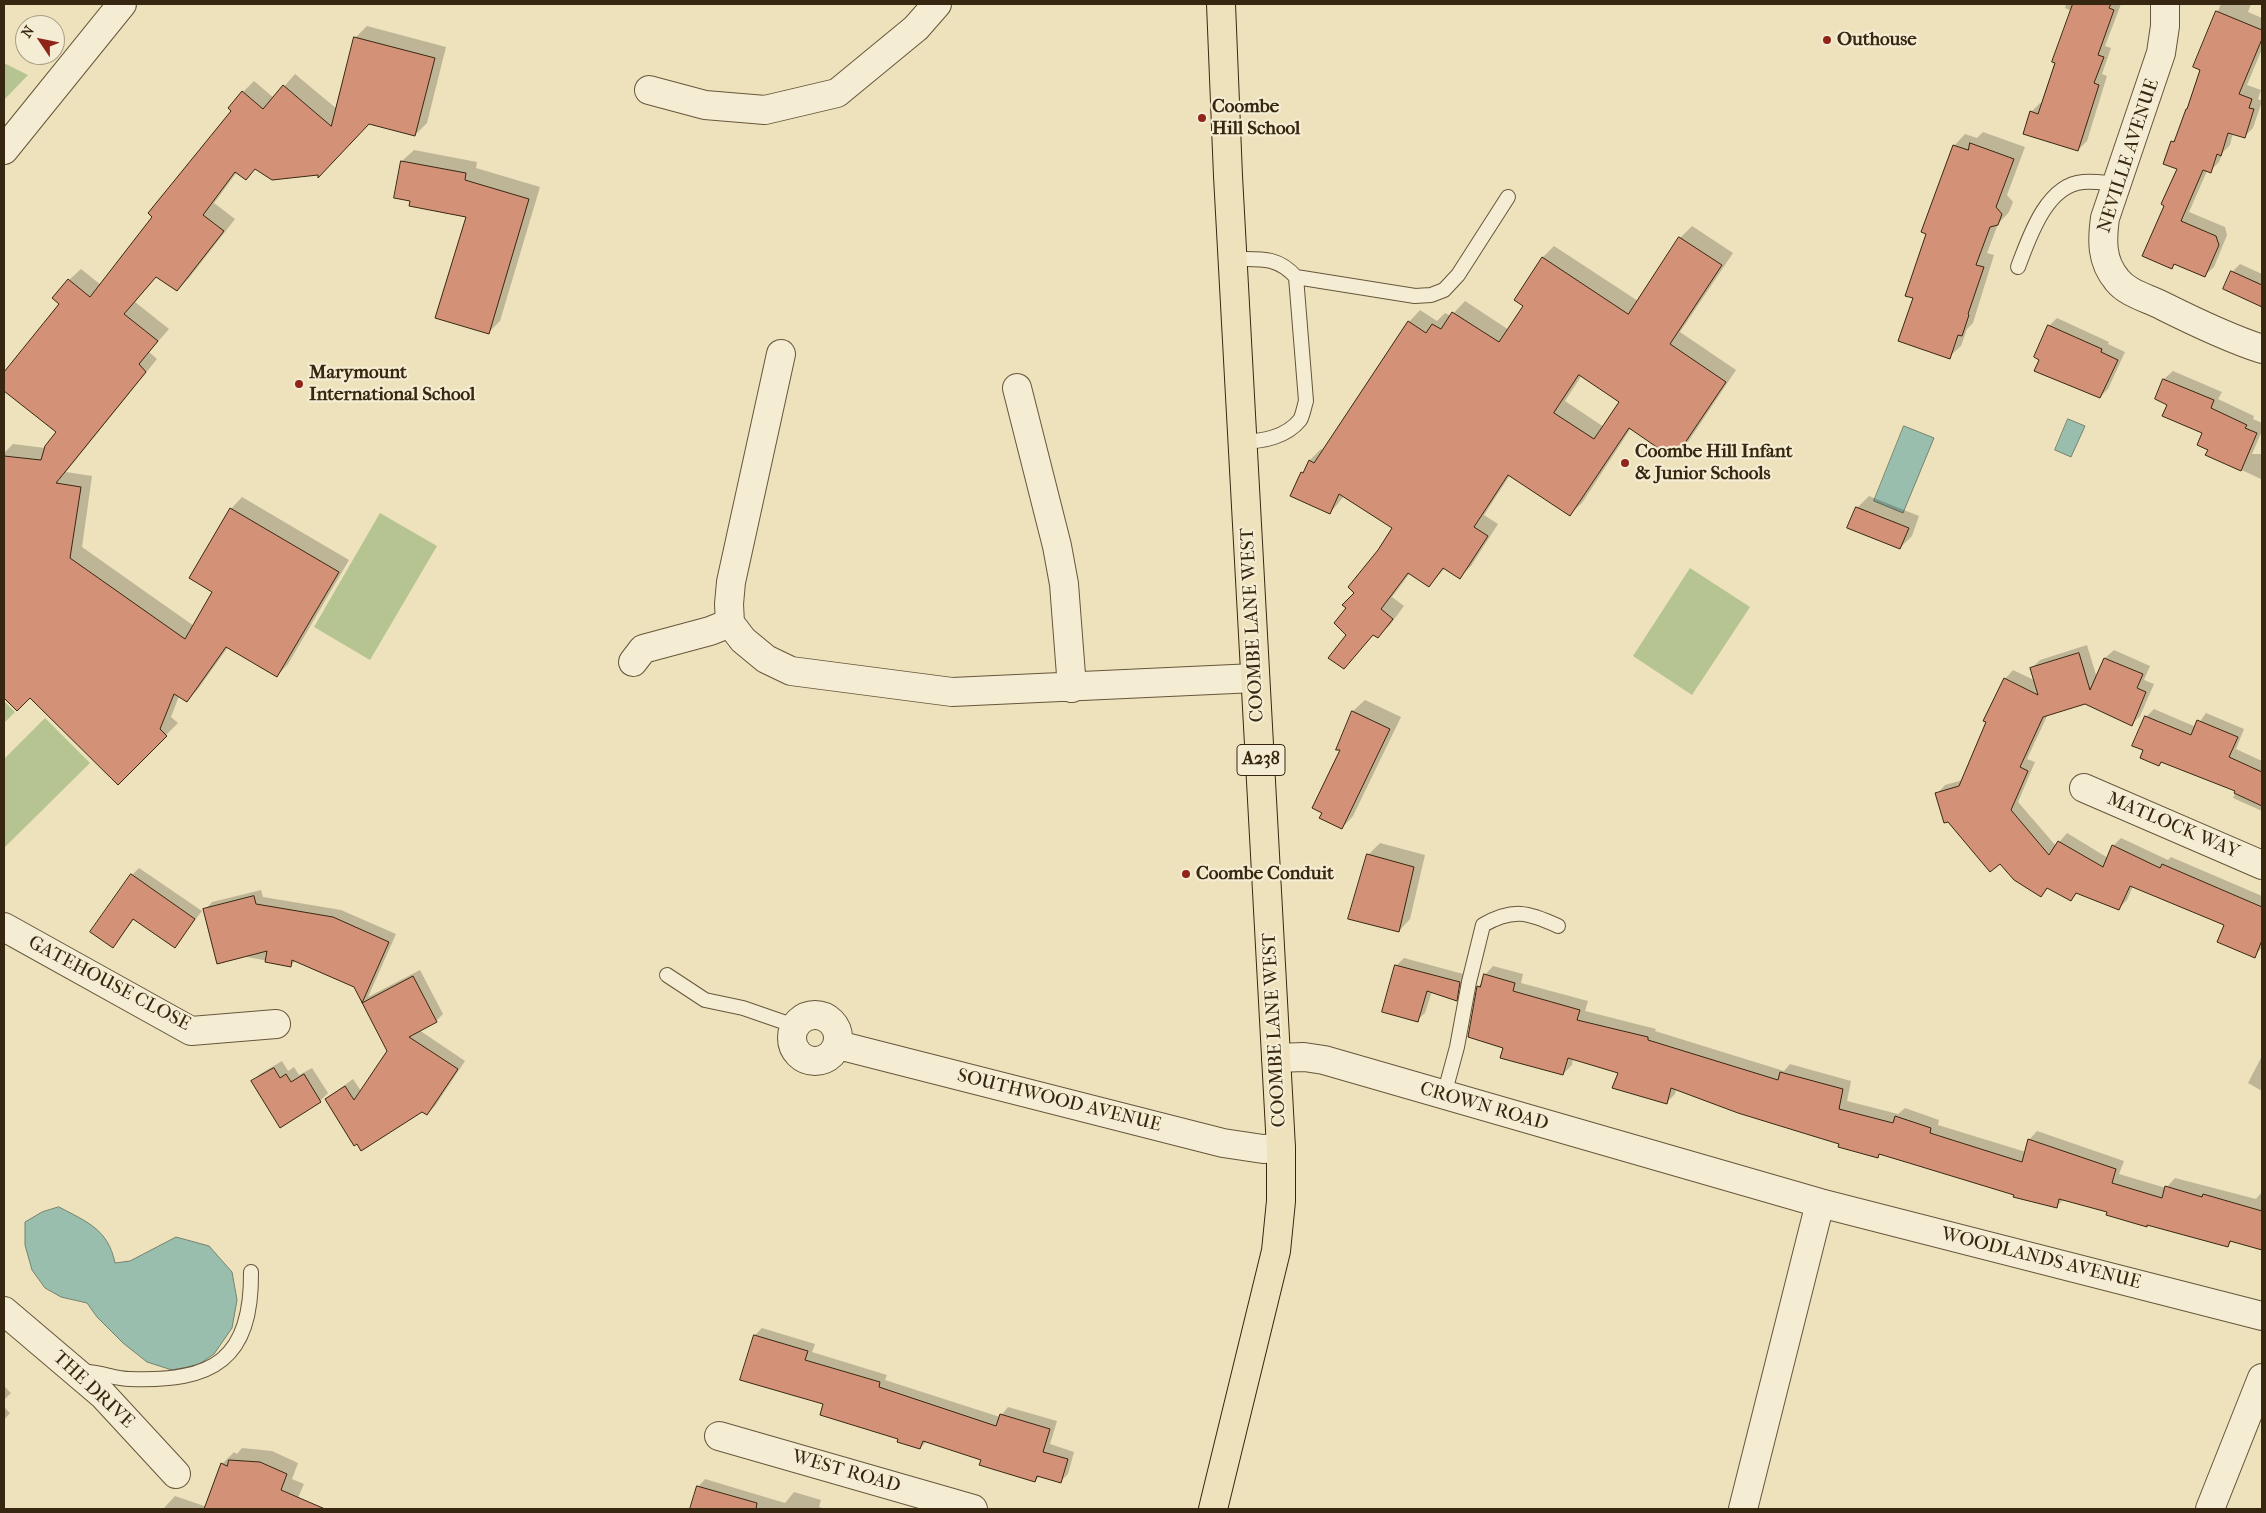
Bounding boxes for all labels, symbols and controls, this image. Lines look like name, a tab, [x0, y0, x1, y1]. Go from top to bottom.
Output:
north arrow	[15, 15, 65, 65]
text: N	[18, 23, 38, 41]
place label: Outhouse	[1837, 29, 1917, 51]
marker: Outhouse	[1821, 34, 1833, 46]
street label: NEVILLE AVENUE	[2093, 76, 2165, 236]
place label: Coombe Hill School	[1212, 96, 1300, 140]
marker: Coombe Hill School	[1196, 112, 1208, 124]
place label: Marymount International School	[309, 362, 475, 406]
marker: Marymount International School	[293, 378, 305, 390]
place label: Coombe Hill Infant & Junior Schools	[1635, 441, 1793, 485]
marker: Coombe Hill Infant & Junior Schools	[1619, 457, 1631, 469]
street label: COOMBE LANE WEST	[1237, 527, 1269, 723]
road number: A238	[1237, 744, 1285, 776]
street label: MATLOCK WAY	[2103, 788, 2243, 864]
place label: Coombe Conduit	[1196, 863, 1334, 885]
marker: Coombe Conduit	[1180, 868, 1192, 880]
street label: GATEHOUSE CLOSE	[24, 932, 194, 1036]
street label: COOMBE LANE WEST	[1259, 932, 1291, 1128]
street label: SOUTHWOOD AVENUE	[955, 1065, 1163, 1137]
street label: CROWN ROAD	[1417, 1078, 1551, 1136]
street label: WOODLANDS AVENUE	[1939, 1223, 2143, 1295]
street label: THE DRIVE	[48, 1347, 138, 1433]
street label: WEST ROAD	[789, 1446, 903, 1498]

